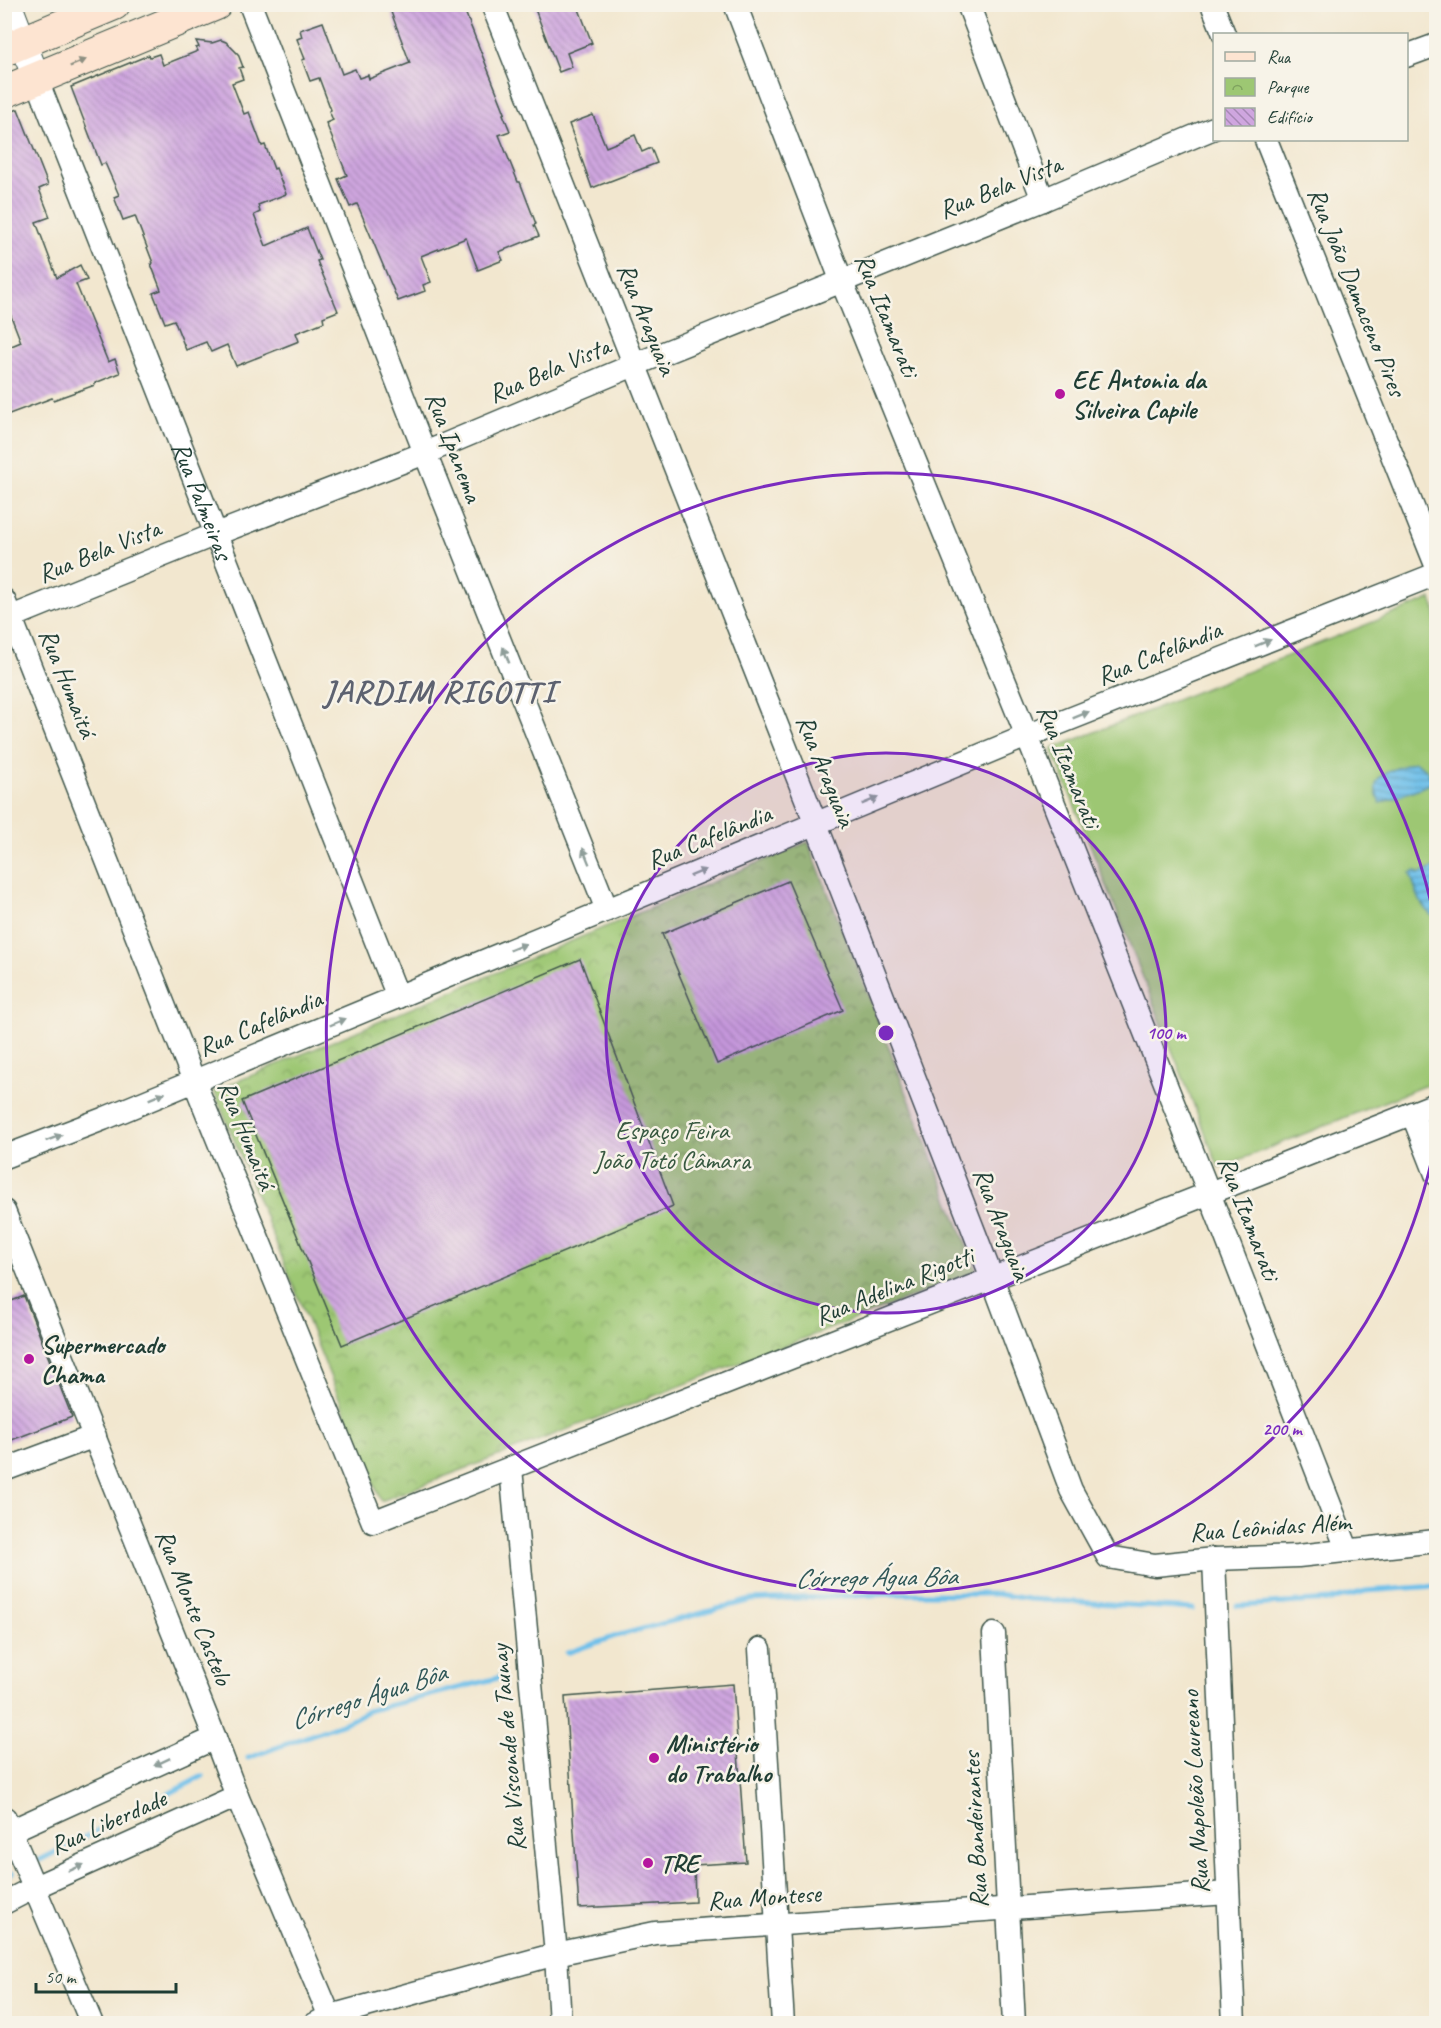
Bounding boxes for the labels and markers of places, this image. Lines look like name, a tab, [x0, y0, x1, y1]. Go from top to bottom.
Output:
place label: EE Antonia da Silveira Capile	[1072, 363, 1208, 426]
marker: EE Antonia da Silveira Capile	[1053, 387, 1067, 401]
centre of rings	[876, 1023, 896, 1043]
place label: Supermercado Chama	[41, 1328, 167, 1391]
marker: Supermercado Chama	[22, 1352, 36, 1366]
place label: Ministério do Trabalho	[666, 1727, 773, 1790]
marker: Ministério do Trabalho	[647, 1751, 661, 1765]
place label: TRE	[660, 1847, 703, 1880]
marker: TRE	[641, 1856, 655, 1870]

